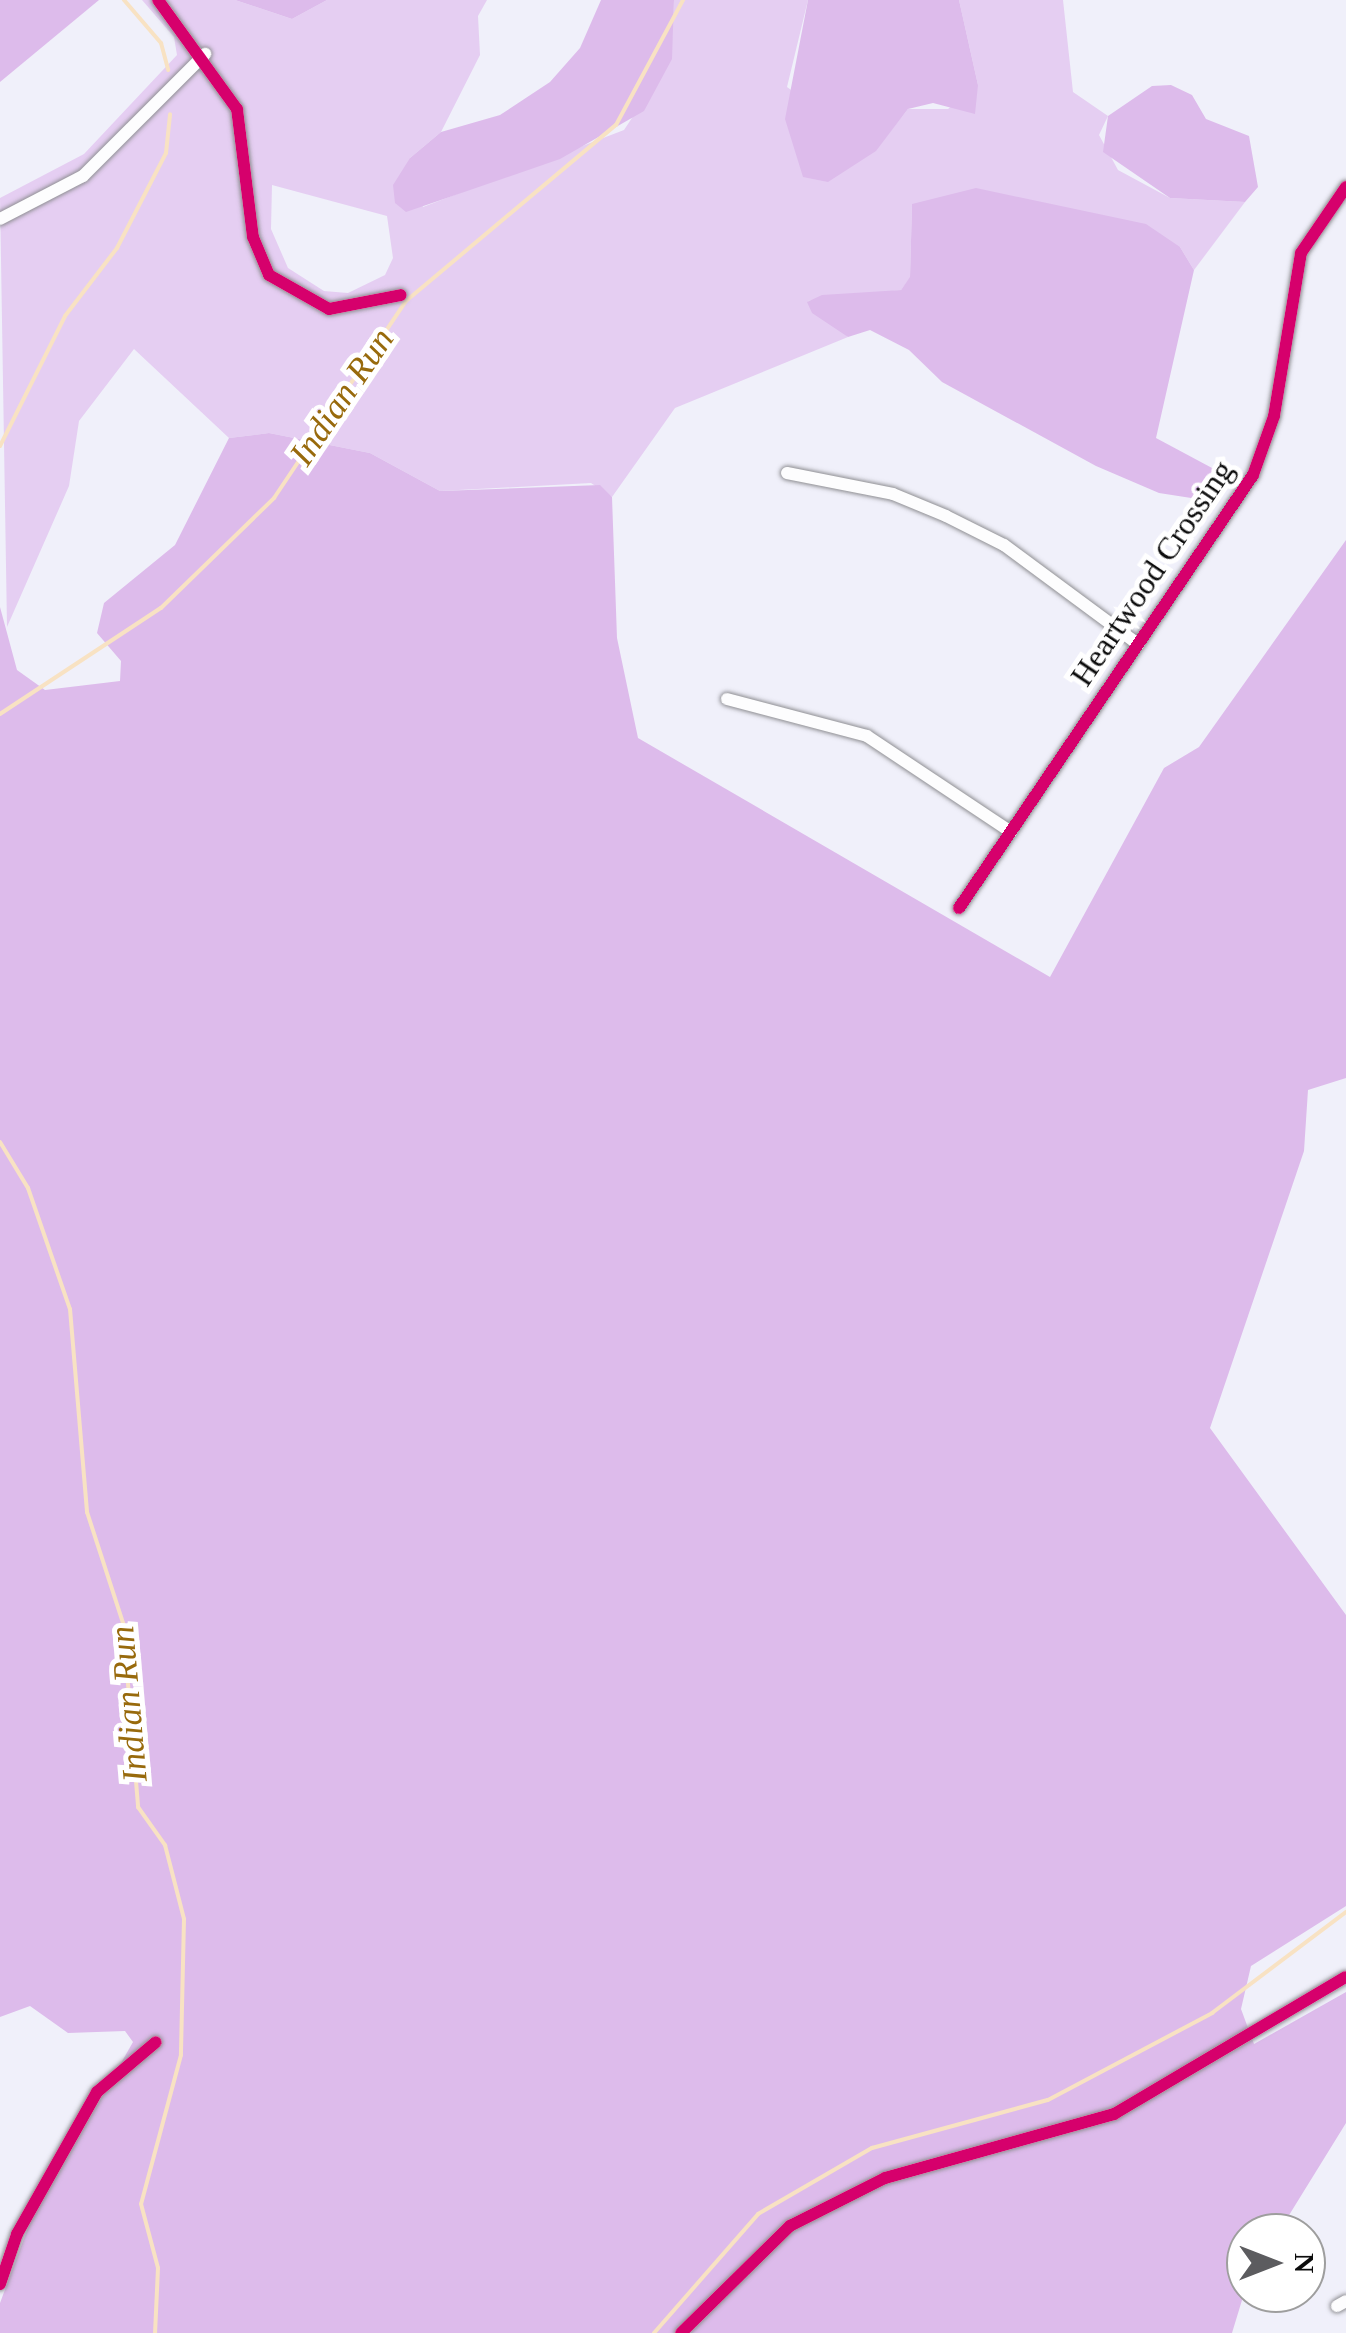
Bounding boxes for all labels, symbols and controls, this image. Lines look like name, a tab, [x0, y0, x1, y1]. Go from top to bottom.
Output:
water label: Indian Run	[281, 320, 403, 474]
street label: Heartwood Crossing	[1062, 453, 1242, 693]
water label: Indian Run	[101, 1624, 157, 1784]
north arrow	[1226, 2213, 1326, 2313]
text: N	[1289, 2253, 1320, 2273]

